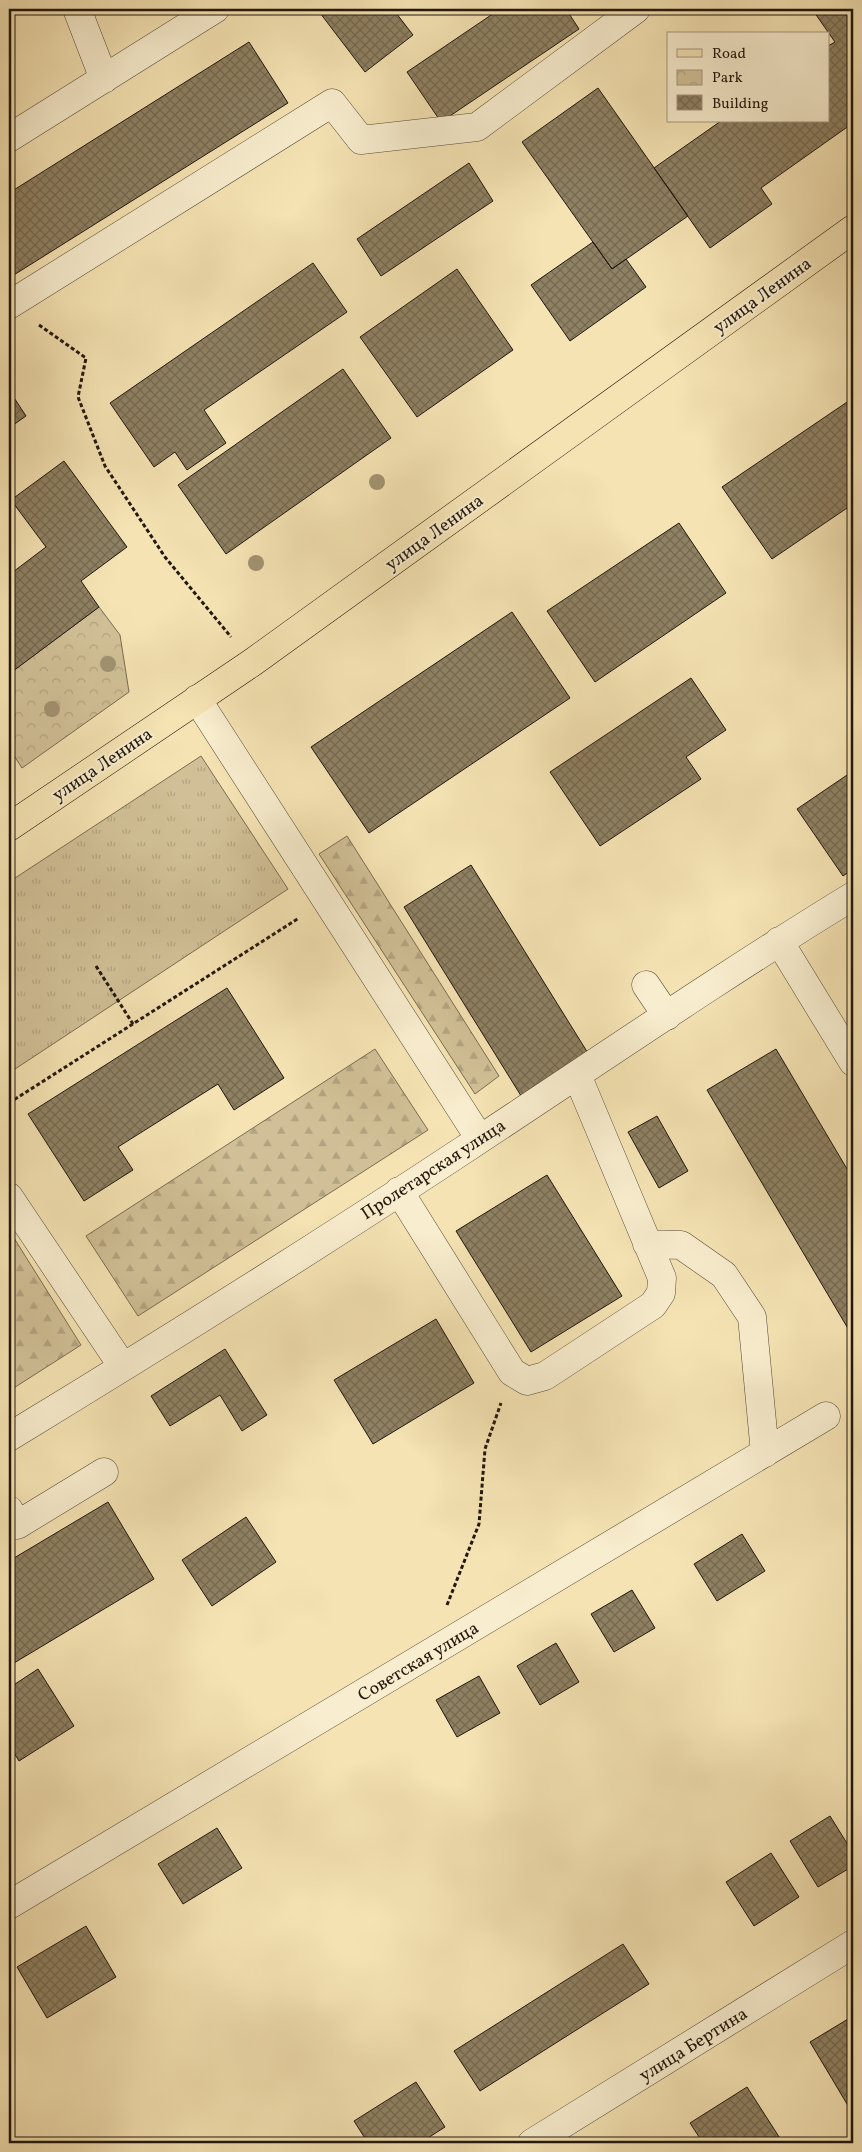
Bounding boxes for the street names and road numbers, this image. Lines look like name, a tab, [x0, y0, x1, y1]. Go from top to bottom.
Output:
street label: улица Ленина	[709, 252, 817, 340]
street label: улица Ленина	[381, 489, 489, 577]
street label: улица Ленина	[48, 722, 158, 808]
street label: Пролетарская улица	[356, 1114, 511, 1227]
street label: Советская улица	[354, 1616, 484, 1708]
street label: улица Бертина	[635, 2002, 753, 2089]

